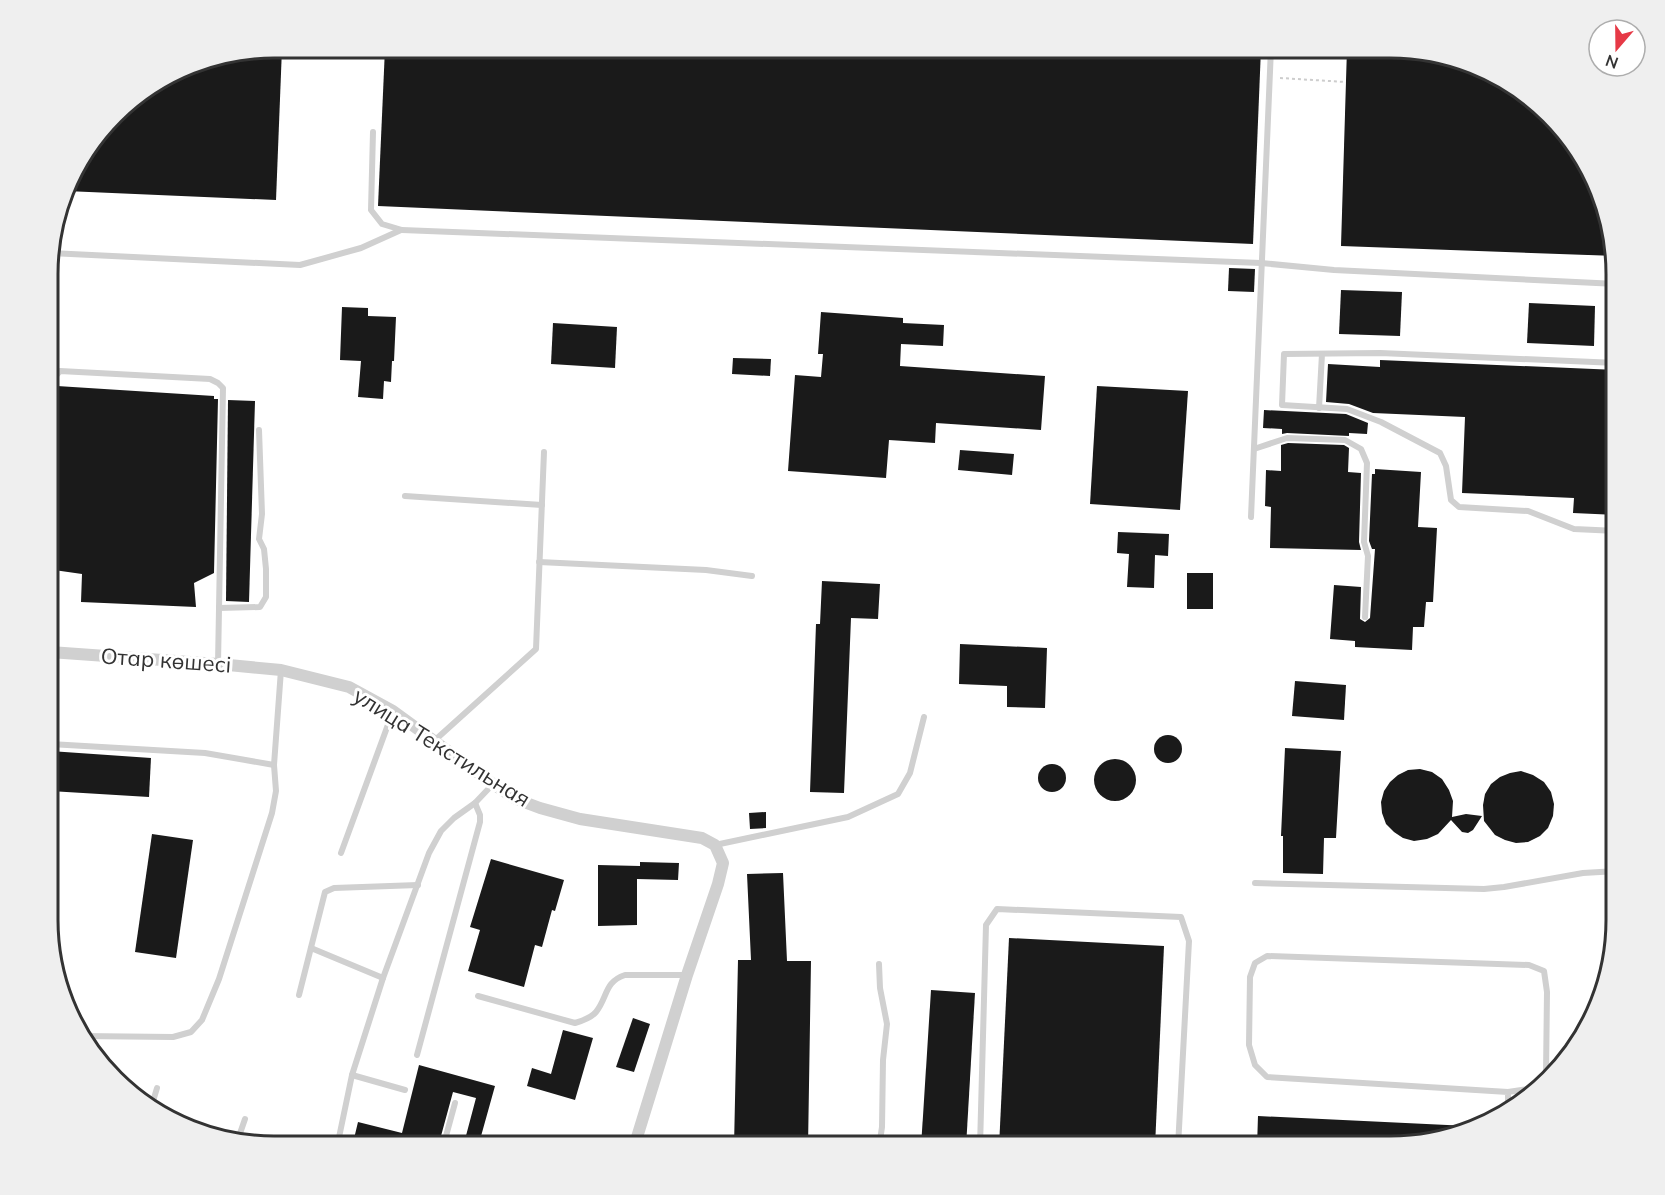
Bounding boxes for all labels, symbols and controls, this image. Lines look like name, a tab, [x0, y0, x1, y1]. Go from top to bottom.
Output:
north arrow	[1587, 18, 1647, 78]
text: N	[1603, 51, 1621, 74]
street label: Отар көшесі	[100, 641, 232, 679]
street label: улица Текстильная	[348, 681, 536, 813]

